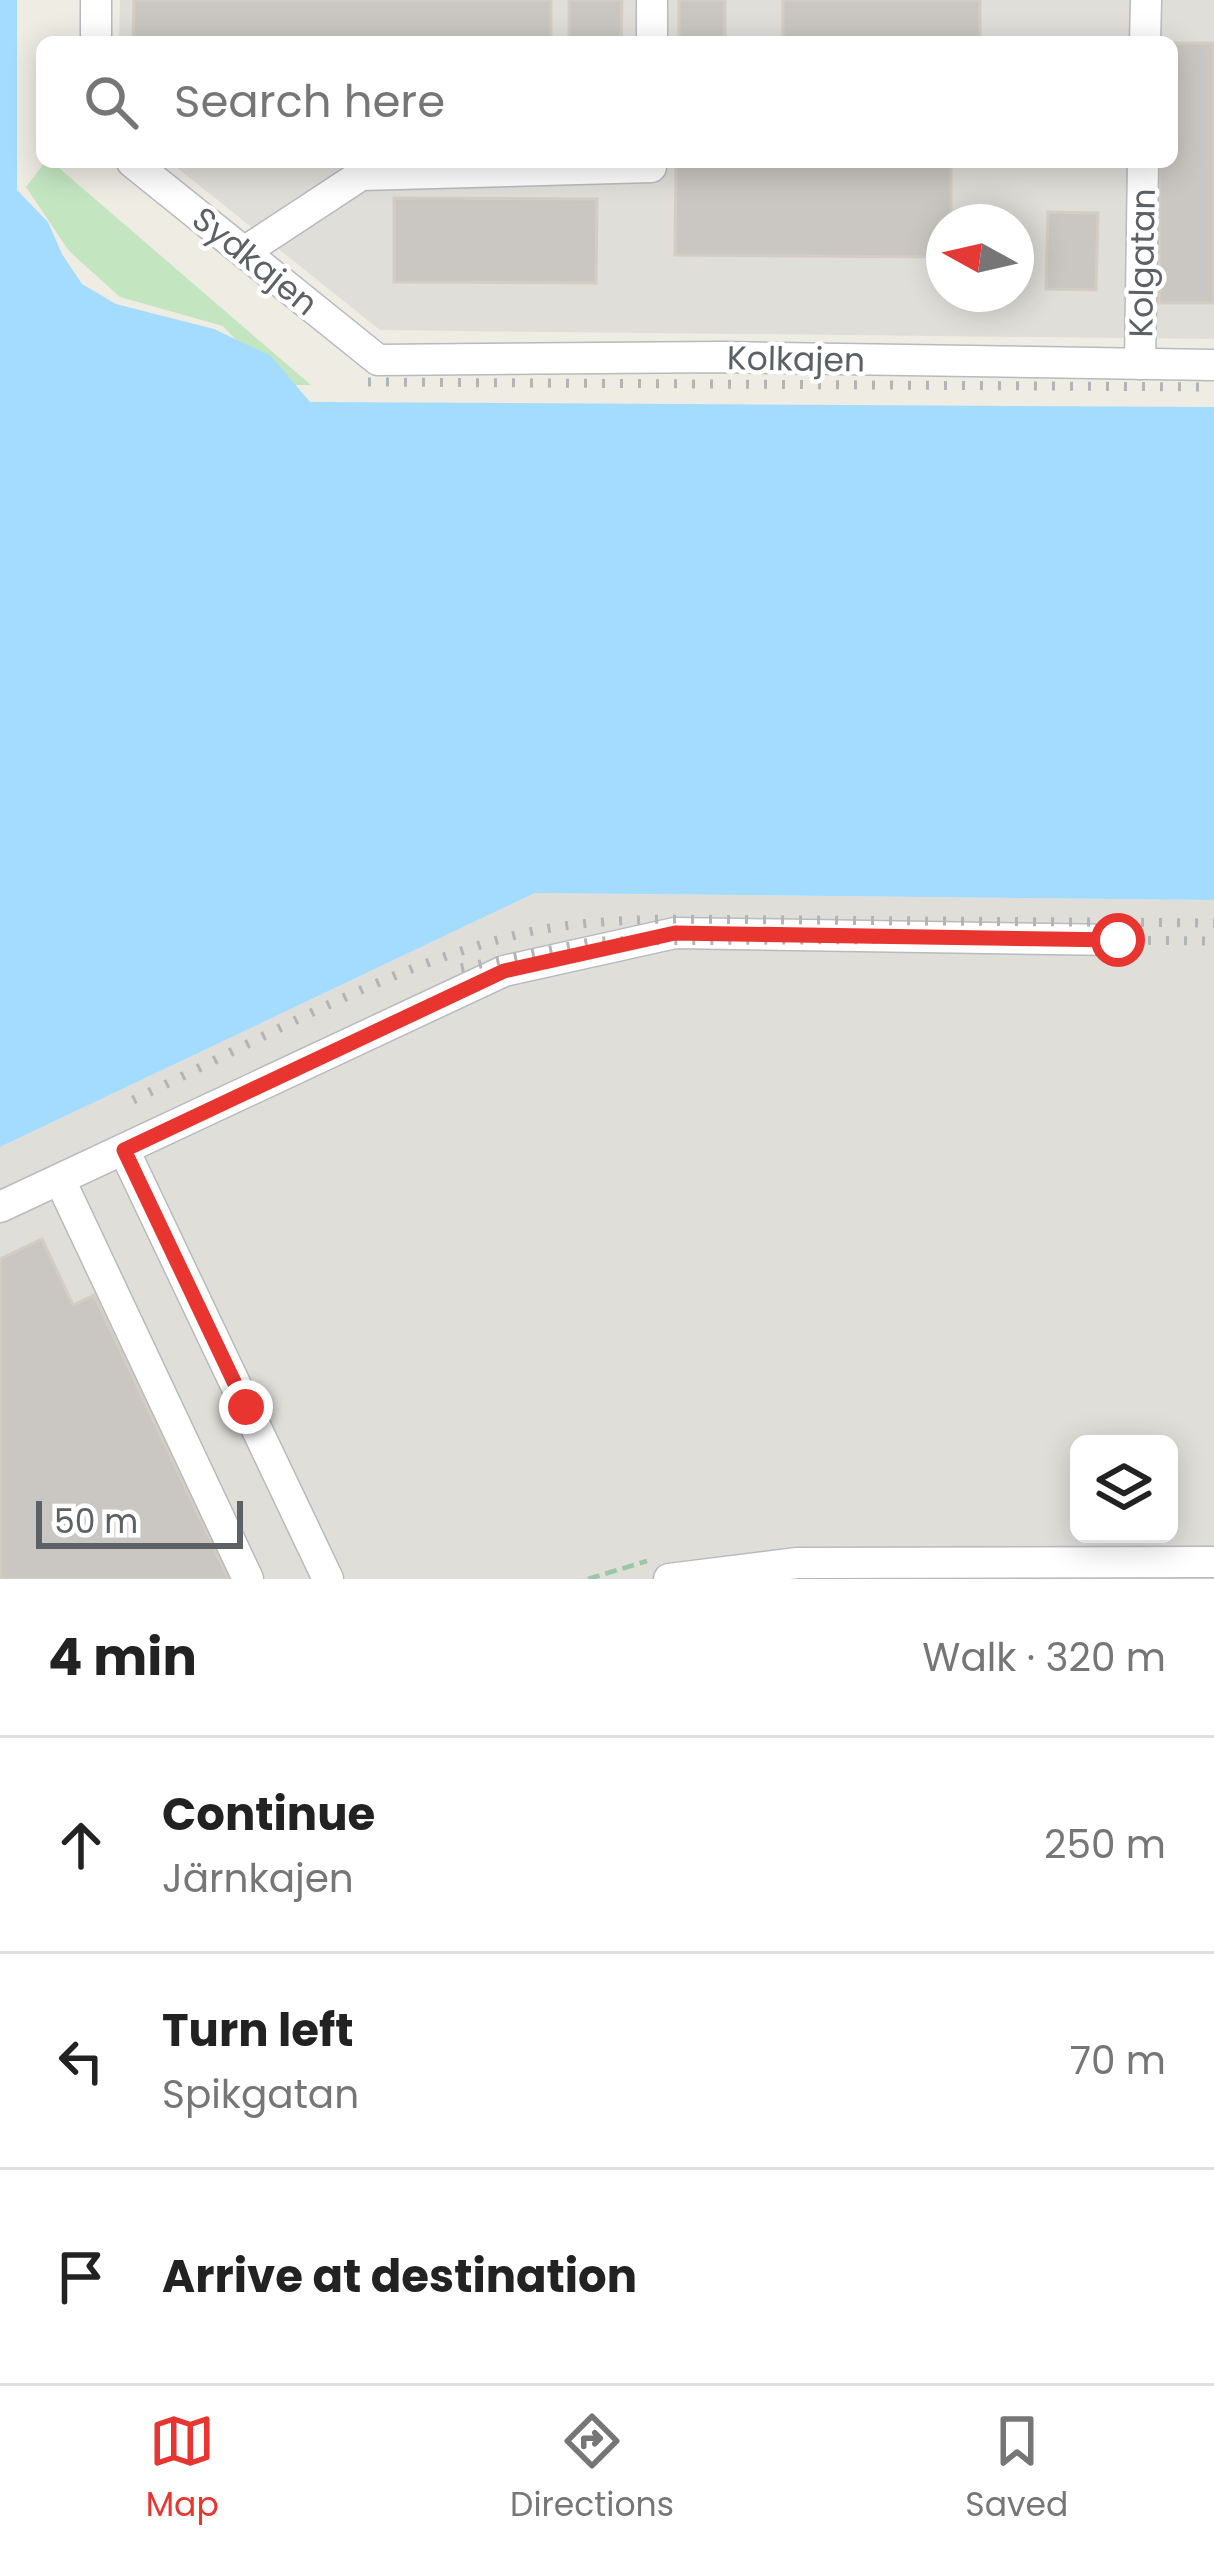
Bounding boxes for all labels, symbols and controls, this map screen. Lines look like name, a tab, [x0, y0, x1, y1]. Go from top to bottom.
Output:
search box	[36, 36, 1178, 168]
icon: search	[78, 69, 144, 135]
text: Search here	[174, 70, 445, 133]
street label: Kolgatan	[1117, 188, 1167, 338]
street label: Sydkajen	[182, 196, 328, 326]
north arrow	[926, 204, 1034, 312]
street label: Kolkajen	[727, 334, 865, 384]
route start	[1091, 913, 1145, 967]
route end	[219, 1380, 273, 1434]
map controls	[1070, 1435, 1178, 1543]
button: layers	[1070, 1435, 1178, 1543]
scale bar	[36, 1495, 243, 1548]
text: 50 m	[54, 1498, 138, 1545]
text: 4 min	[48, 1621, 197, 1693]
text: Walk · 320 m	[922, 1630, 1166, 1685]
text: Continue	[162, 1783, 375, 1846]
icon: ahead	[48, 1812, 114, 1878]
text: 250 m	[1044, 1817, 1166, 1872]
text: Järnkajen	[162, 1851, 354, 1906]
text: Turn left	[162, 1999, 354, 2062]
icon: left	[48, 2028, 114, 2094]
text: 70 m	[1070, 2033, 1166, 2088]
text: Spikgatan	[162, 2067, 359, 2122]
icon: arrive	[48, 2244, 114, 2310]
text: Arrive at destination	[162, 2245, 637, 2308]
tab: Map	[146, 2408, 219, 2530]
tab: Directions	[510, 2408, 674, 2530]
tab: Saved	[965, 2408, 1068, 2530]

